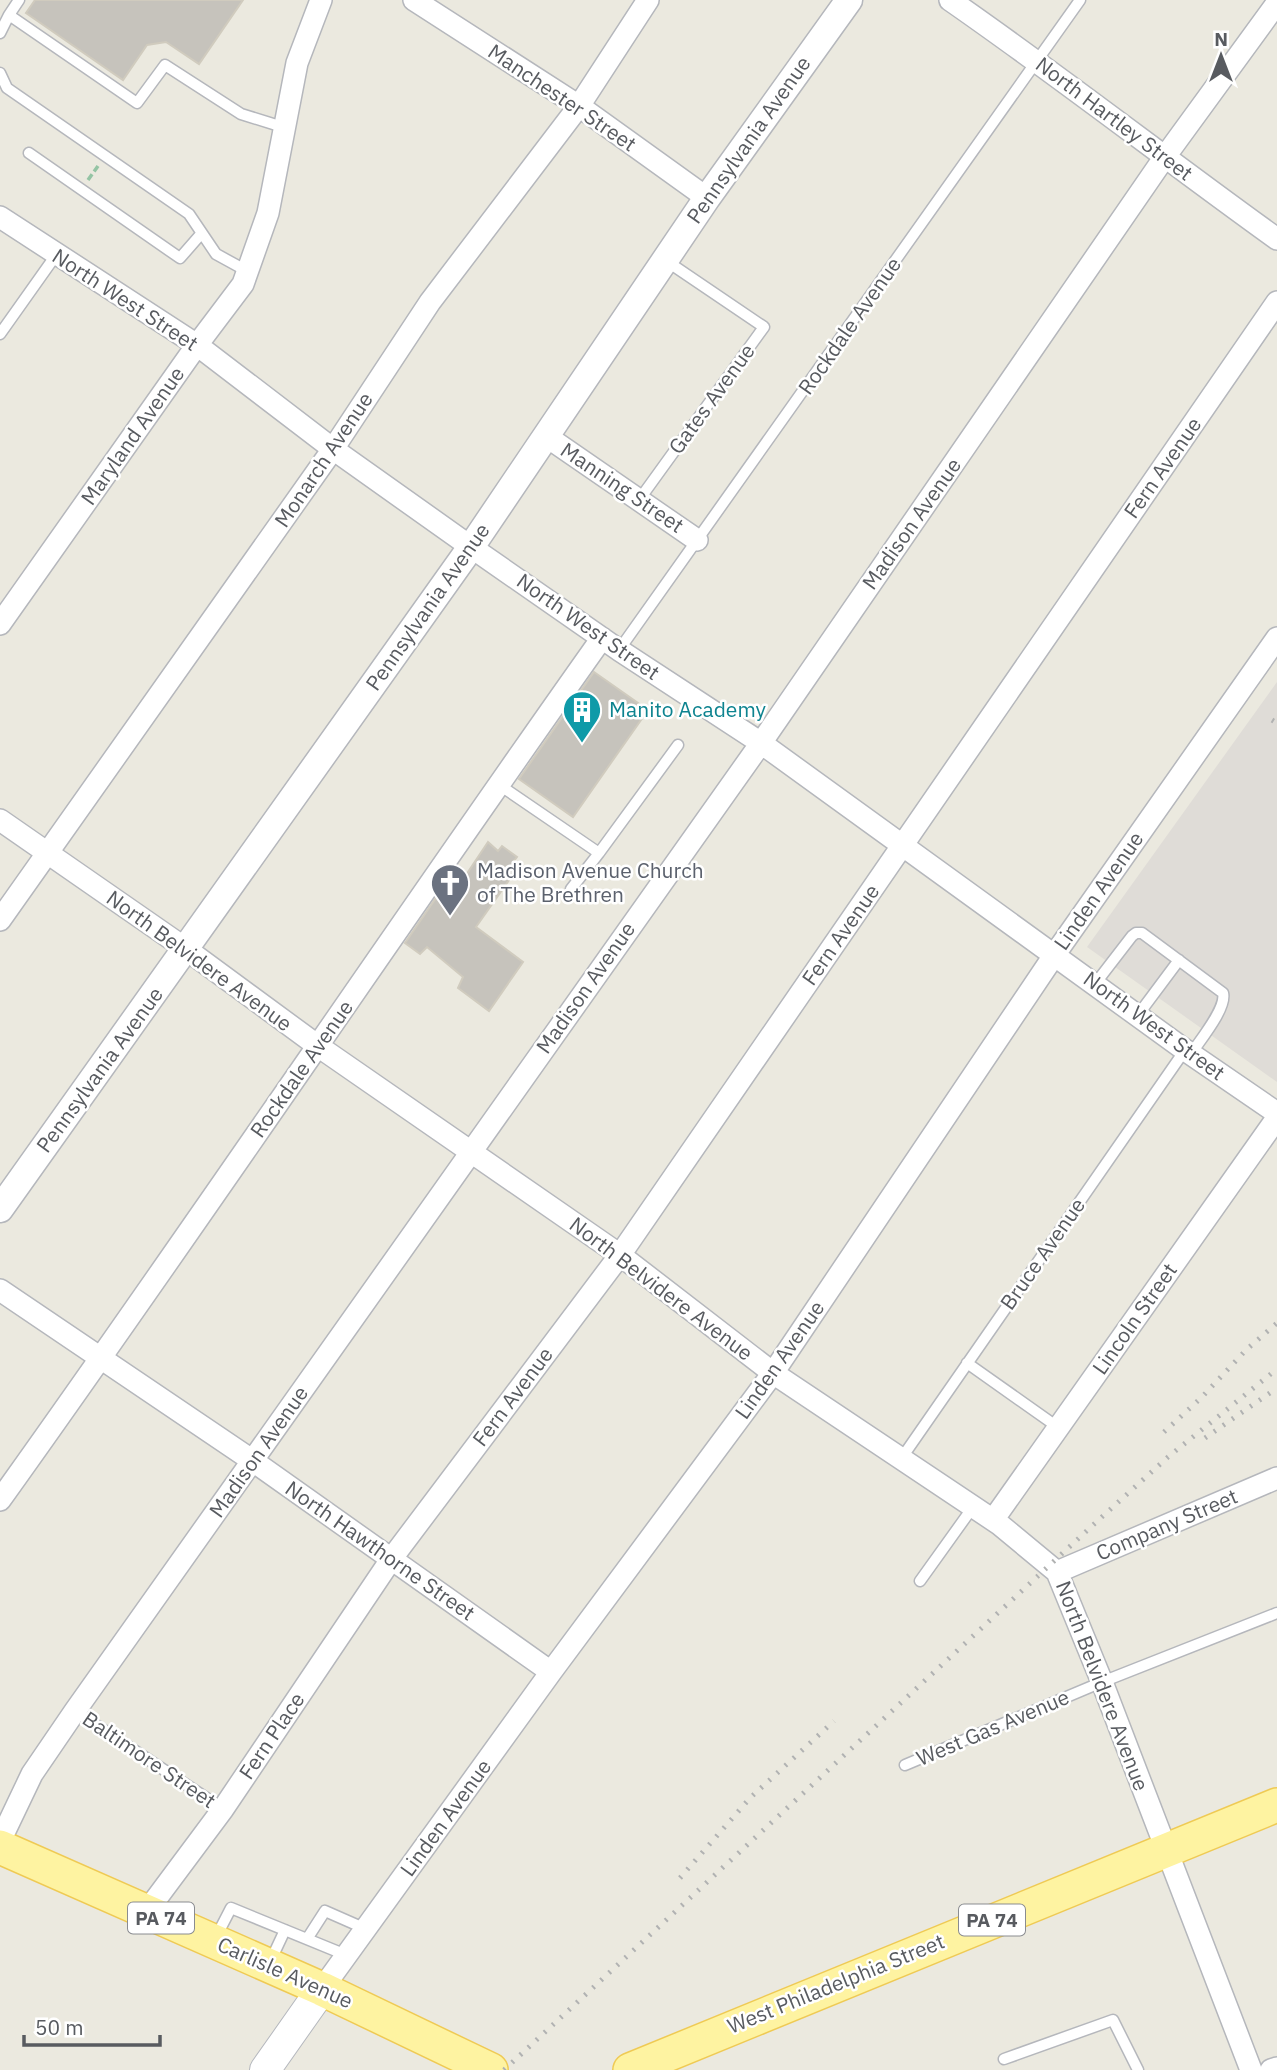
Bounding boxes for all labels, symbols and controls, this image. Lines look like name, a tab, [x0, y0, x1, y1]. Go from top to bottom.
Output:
north arrow	[1186, 21, 1256, 91]
text: N	[1214, 27, 1228, 51]
street label: Manchester Street	[483, 37, 642, 157]
street label: Pennsylvania Avenue	[680, 50, 817, 229]
street label: North Hartley Street	[1030, 50, 1199, 187]
street label: North West Street	[47, 242, 204, 357]
street label: Rockdale Avenue	[791, 251, 907, 400]
street label: Gates Avenue	[662, 338, 761, 459]
street label: Maryland Avenue	[74, 361, 190, 510]
street label: Monarch Avenue	[268, 386, 379, 532]
street label: Fern Avenue	[1117, 411, 1207, 524]
street label: Manning Street	[555, 436, 690, 539]
street label: Madison Avenue	[855, 452, 967, 595]
street label: Pennsylvania Avenue	[359, 517, 496, 696]
street label: North West Street	[511, 566, 666, 686]
building icon: Manito Academy	[561, 689, 603, 744]
place label: Manito Academy	[609, 695, 767, 723]
street label: Linden Avenue	[1047, 826, 1149, 955]
place label: Madison Avenue Church of The Brethren	[477, 856, 704, 908]
church icon: Madison Avenue Church of The Brethren	[429, 862, 471, 917]
street label: Fern Avenue	[795, 878, 885, 991]
street label: North Belvidere Avenue	[101, 883, 298, 1037]
street label: Madison Avenue	[529, 916, 641, 1059]
street label: North West Street	[1078, 964, 1231, 1086]
street label: Pennsylvania Avenue	[30, 981, 169, 1158]
street label: Rockdale Avenue	[243, 994, 359, 1143]
street label: Bruce Avenue	[993, 1192, 1091, 1315]
street label: North Belvidere Avenue	[564, 1210, 759, 1366]
street label: Lincoln Street	[1085, 1257, 1183, 1380]
street label: Linden Avenue	[728, 1295, 830, 1424]
street label: Fern Avenue	[466, 1341, 559, 1452]
street label: Madison Avenue	[202, 1380, 314, 1523]
street label: North Hawthorne Street	[280, 1474, 481, 1626]
street label: Company Street	[1091, 1482, 1242, 1567]
street label: North Belvidere Avenue	[1050, 1577, 1156, 1795]
street label: West Gas Avenue	[912, 1682, 1073, 1772]
street label: Fern Place	[232, 1687, 310, 1784]
street label: Baltimore Street	[78, 1704, 222, 1814]
street label: Linden Avenue	[393, 1753, 497, 1882]
road number: PA 74	[128, 1902, 194, 1934]
road number: PA 74	[959, 1904, 1025, 1936]
street label: West Philadelphia Street	[723, 1927, 948, 2039]
street label: Carlisle Avenue	[213, 1930, 358, 2014]
scale bar	[24, 2004, 161, 2048]
text: 50 m	[35, 2013, 84, 2041]

